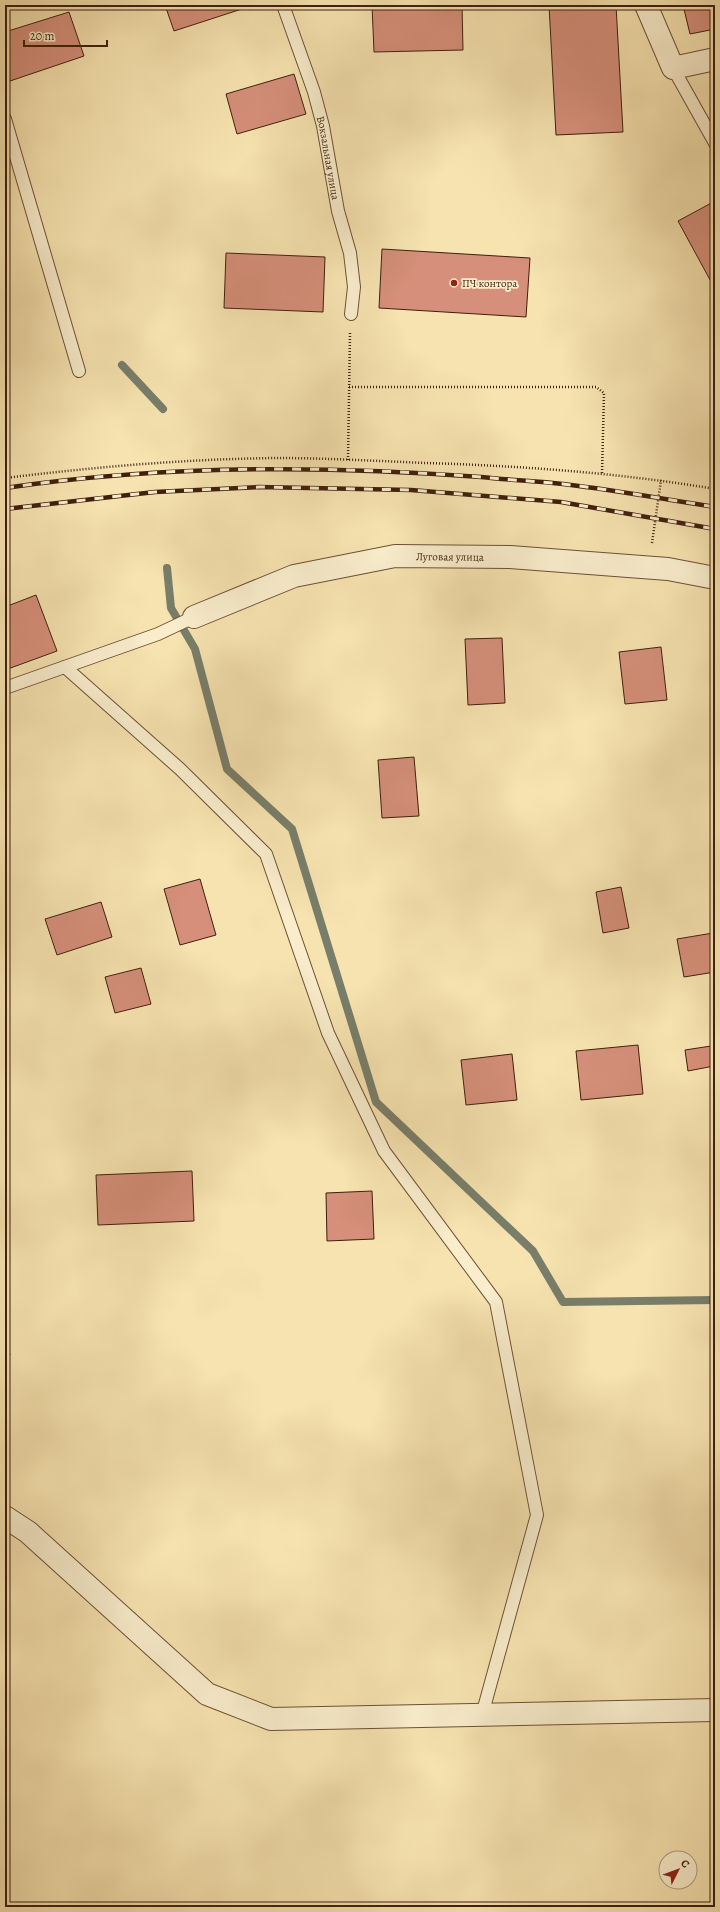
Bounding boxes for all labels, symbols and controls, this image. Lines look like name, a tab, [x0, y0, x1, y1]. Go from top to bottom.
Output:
scale bar	[24, 22, 107, 48]
text: 20 m	[30, 28, 54, 44]
street label: Вокзальная улица	[313, 115, 343, 202]
place label: ПЧ контора	[462, 276, 518, 291]
marker: ПЧ контора	[449, 278, 459, 288]
street label: Луговая улица	[416, 549, 485, 565]
north arrow	[658, 1850, 698, 1890]
text: С	[677, 1856, 693, 1871]

